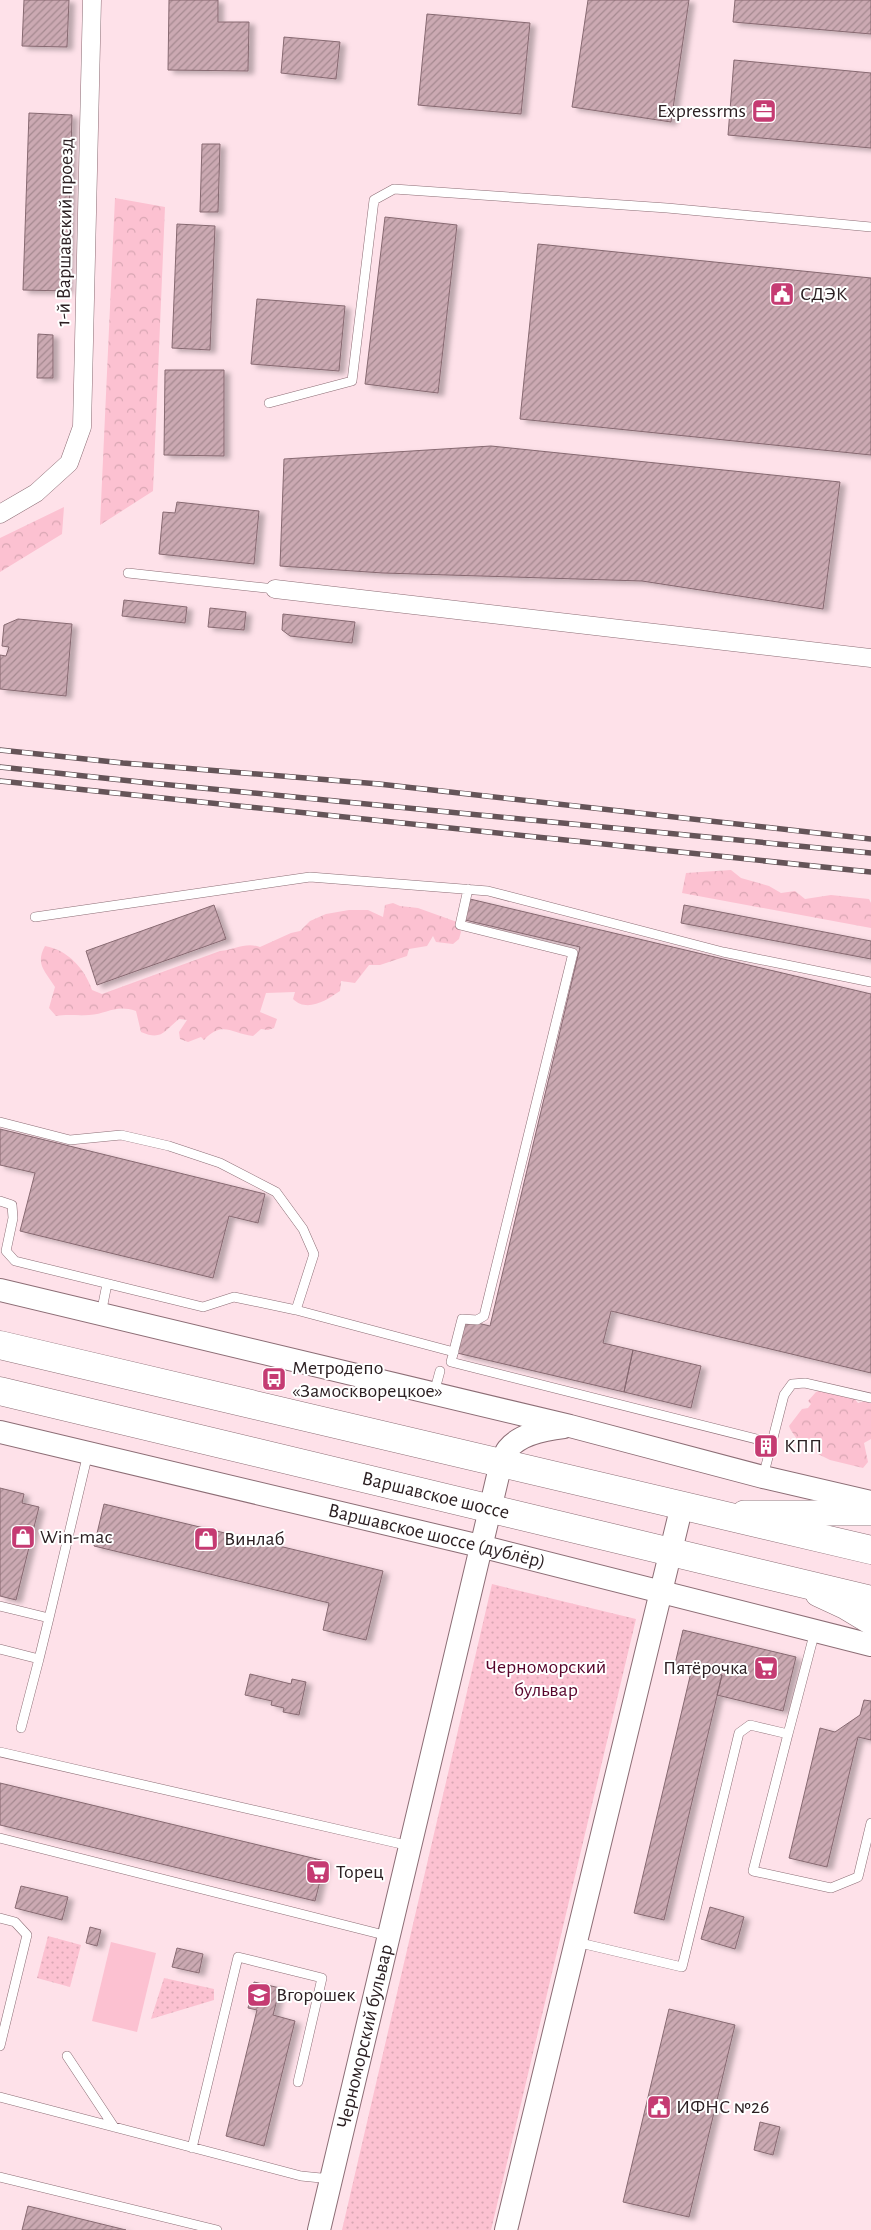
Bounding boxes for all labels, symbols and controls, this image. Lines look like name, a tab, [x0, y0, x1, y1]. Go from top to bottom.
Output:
office icon: Expressrms	[751, 98, 777, 124]
place label: Expressrms	[657, 101, 746, 121]
street label: 1-й Варшавский проезд	[53, 138, 77, 326]
public building icon: СДЭК	[769, 281, 795, 307]
place label: СДЭК	[800, 284, 848, 304]
place label: Метродепо «Замоскворецкое»	[292, 1358, 443, 1401]
bus stop icon: Метродепо «Замоскворецкое»	[261, 1366, 287, 1392]
building icon: КПП	[753, 1433, 779, 1459]
place label: КПП	[784, 1436, 822, 1456]
street label: Варшавское шоссе	[360, 1468, 511, 1523]
street label: Варшавское шоссе (дублёр)	[326, 1500, 548, 1572]
shop icon: Win-mac	[10, 1524, 36, 1550]
shop icon: Винлаб	[193, 1526, 219, 1552]
place label: Win-mac	[40, 1527, 112, 1547]
place label: Винлаб	[224, 1529, 284, 1549]
supermarket icon: Пятёрочка	[753, 1655, 779, 1681]
park label: Черноморский бульвар	[486, 1657, 606, 1700]
place label: Пятёрочка	[663, 1658, 748, 1678]
supermarket icon: Торец	[305, 1859, 331, 1885]
place label: Торец	[336, 1862, 384, 1882]
street label: Черноморский бульвар	[333, 1943, 396, 2130]
school or university icon: Вгорошек	[246, 1982, 272, 2008]
place label: Вгорошек	[276, 1985, 355, 2005]
public building icon: ИФНС №26	[646, 2094, 672, 2120]
place label: ИФНС №26	[676, 2097, 769, 2117]

